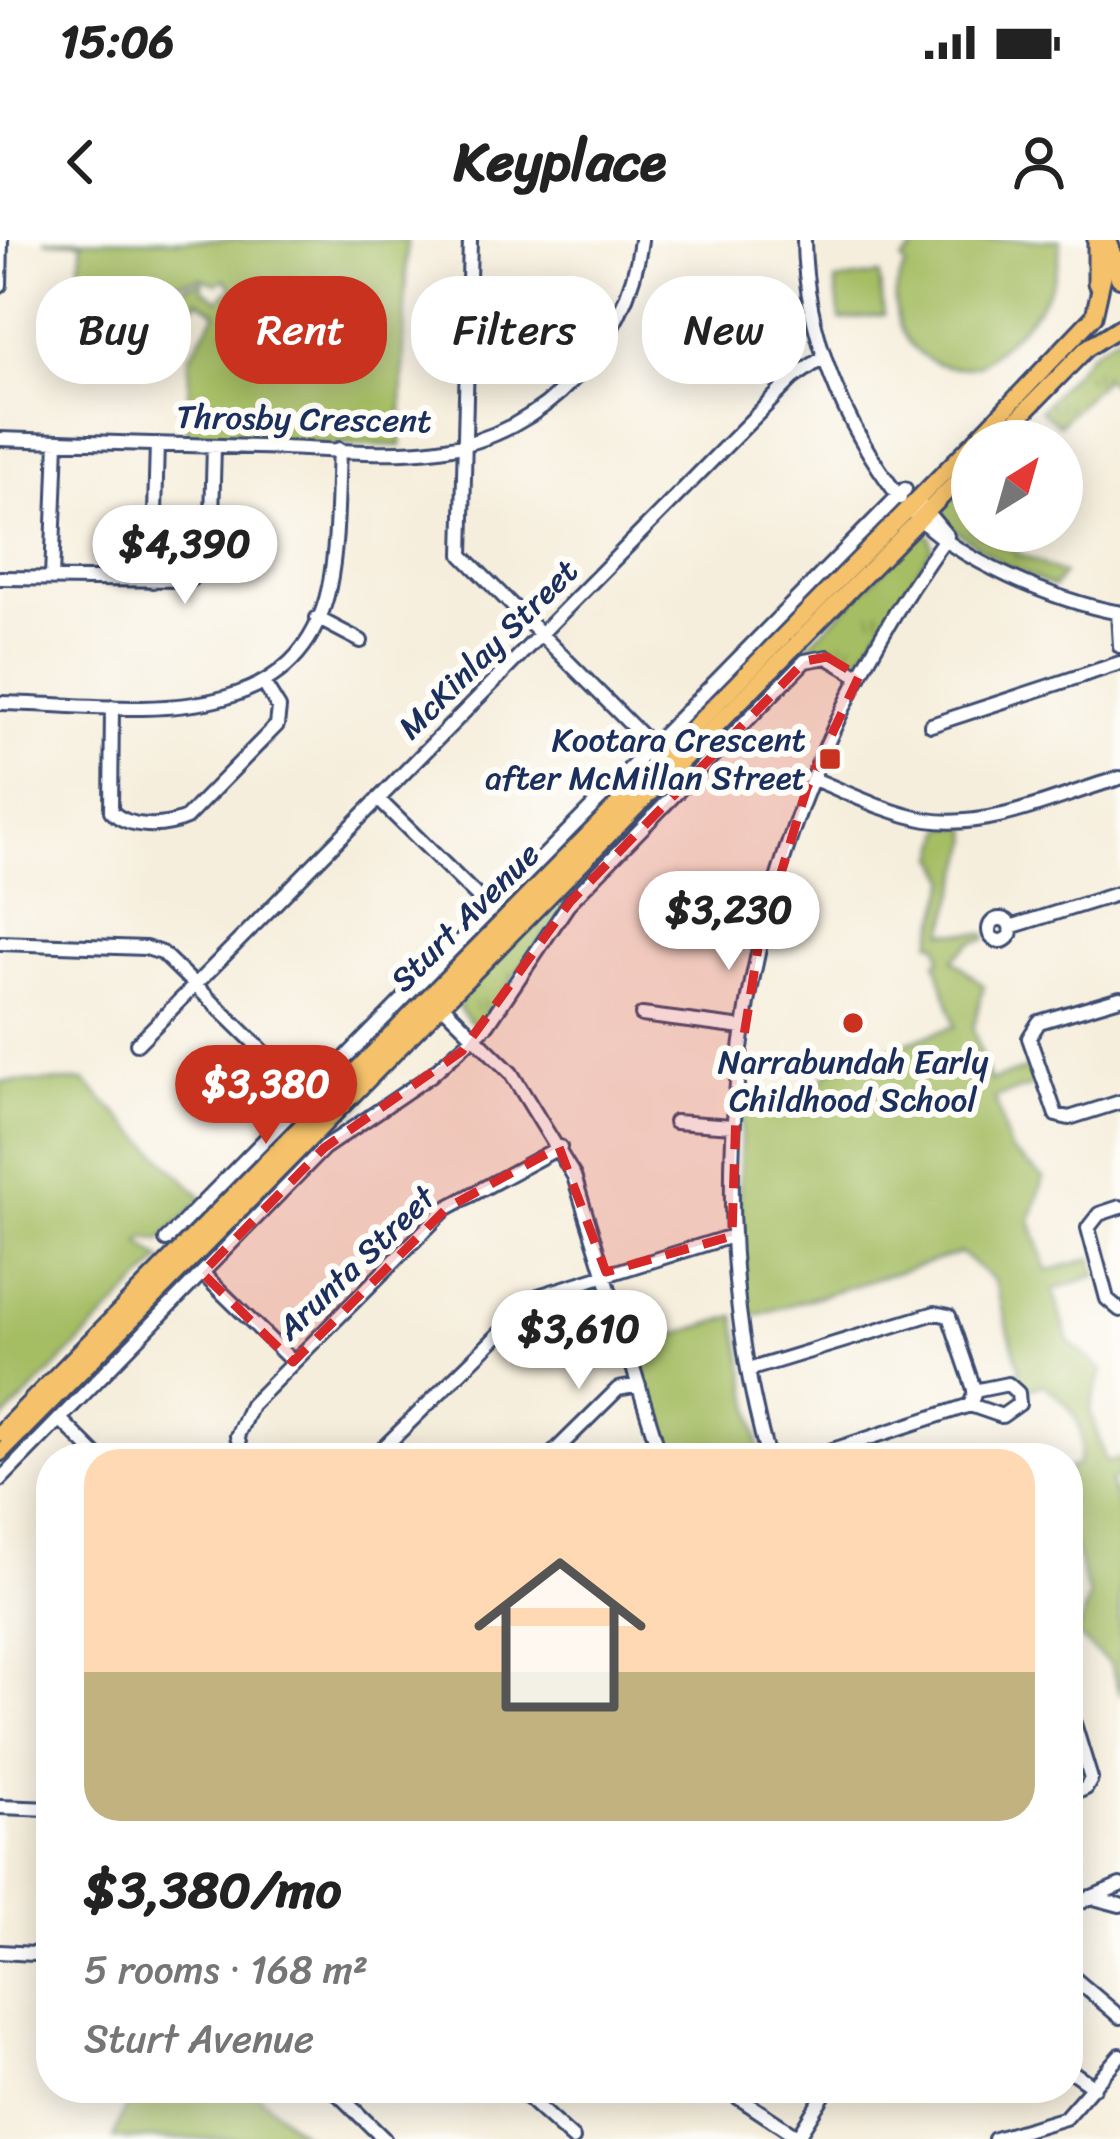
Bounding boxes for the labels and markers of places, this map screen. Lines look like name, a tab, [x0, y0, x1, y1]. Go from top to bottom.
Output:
pin: $4,390	[87, 505, 283, 607]
place label: Kootara Crescent after McMillan Street	[485, 711, 806, 807]
marker: Kootara Crescent after McMillan Street	[817, 746, 843, 772]
pin: $3,230	[631, 871, 827, 973]
marker: Narrabundah Early Childhood School	[840, 1010, 866, 1036]
place label: Narrabundah Early Childhood School	[718, 1033, 988, 1129]
pin: $3,380	[168, 1045, 364, 1147]
pin: $3,610	[481, 1290, 677, 1392]

